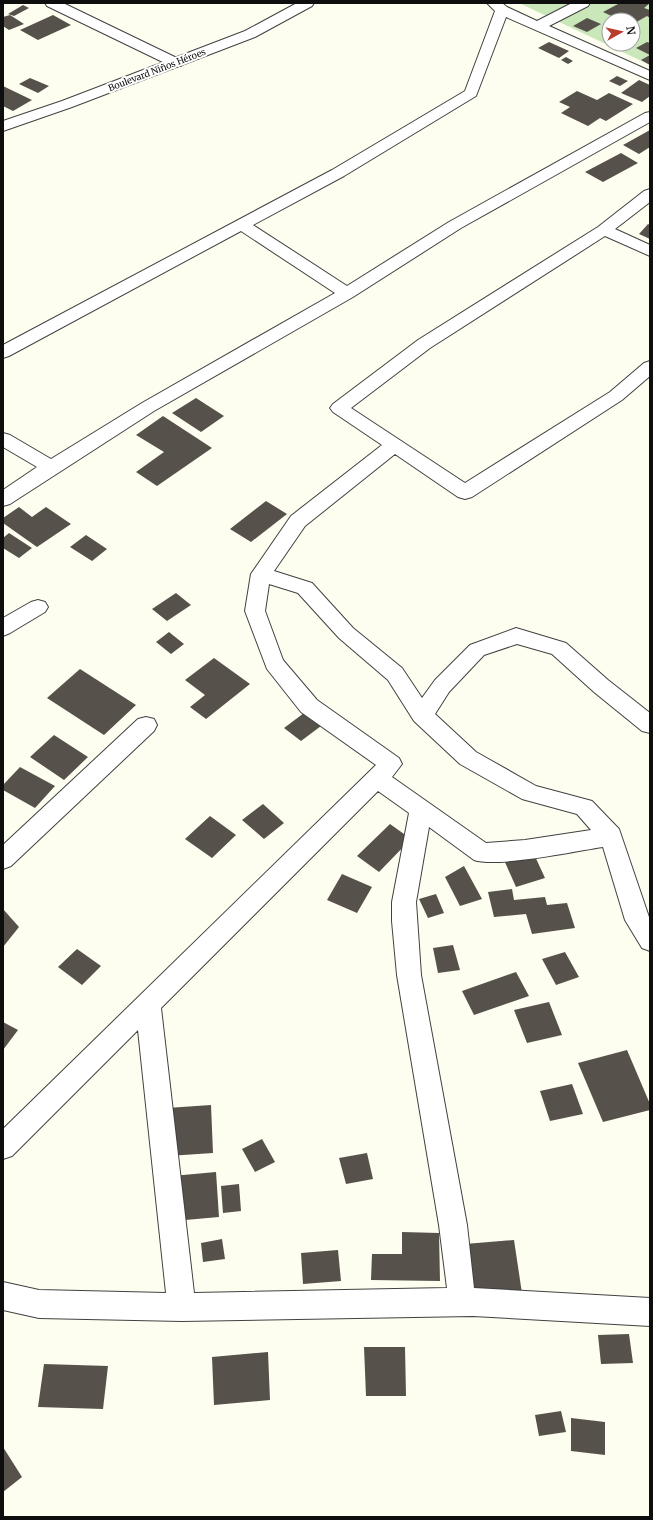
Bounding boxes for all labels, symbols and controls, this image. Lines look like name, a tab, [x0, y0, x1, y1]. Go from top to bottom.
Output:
north arrow	[601, 12, 641, 52]
text: N	[623, 25, 638, 36]
street label: Boulevard Niños Héroes	[106, 46, 208, 93]

